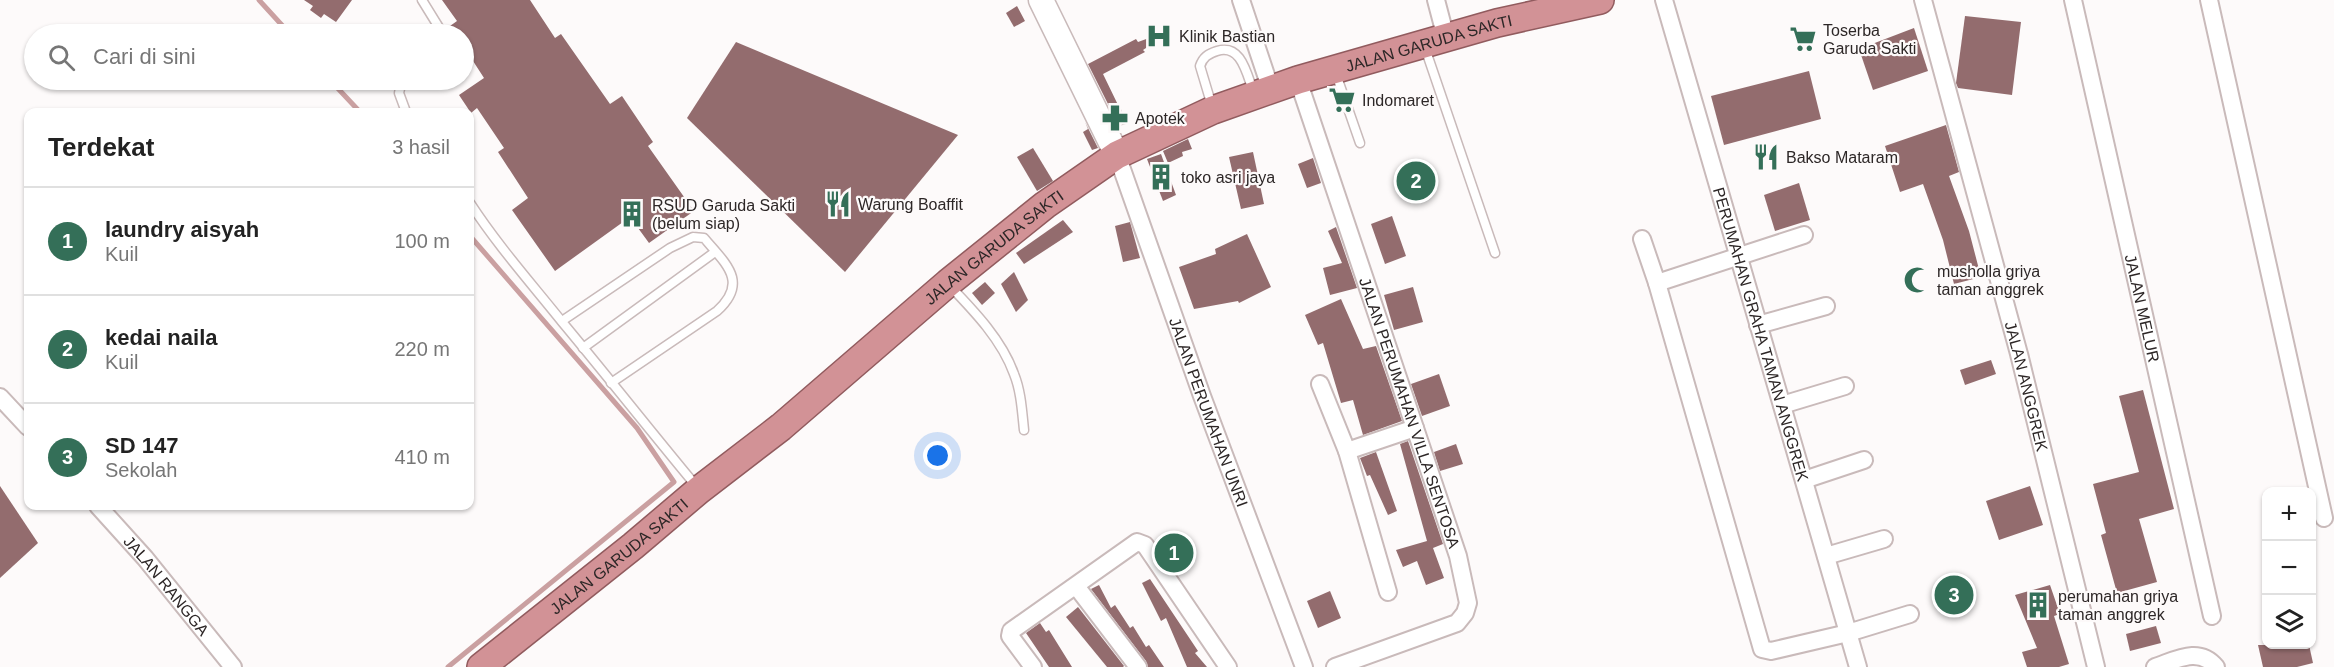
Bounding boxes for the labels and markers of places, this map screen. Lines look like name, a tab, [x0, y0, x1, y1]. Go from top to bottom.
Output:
hospital icon: Klinik Bastian	[1144, 21, 1174, 51]
place label: Toserba Garuda Sakti	[1823, 22, 1916, 57]
supermarket icon: Toserba Garuda Sakti	[1788, 24, 1818, 54]
place label: Klinik Bastian	[1179, 28, 1275, 45]
supermarket icon: Indomaret	[1327, 85, 1357, 115]
place label: Indomaret	[1362, 92, 1435, 109]
pharmacy icon: Apotek	[1100, 103, 1130, 133]
place label: Apotek	[1135, 110, 1186, 127]
restaurant icon: Bakso Mataram	[1751, 142, 1781, 172]
place label: Bakso Mataram	[1786, 149, 1898, 166]
pin: 2	[1396, 158, 1436, 204]
building icon: toko asri jaya	[1146, 162, 1176, 192]
place label: toko asri jaya	[1181, 169, 1275, 186]
restaurant icon: Warung Boaffit	[823, 189, 853, 219]
place label: Warung Boaffit	[858, 196, 964, 213]
place label: RSUD Garuda Sakti (belum siap)	[652, 197, 795, 232]
building icon: RSUD Garuda Sakti (belum siap)	[617, 199, 647, 229]
place label: musholla griya taman anggrek	[1937, 263, 2045, 298]
mosque icon: musholla griya taman anggrek	[1902, 265, 1932, 295]
pin: 1	[1154, 530, 1194, 576]
pin: 3	[1934, 572, 1974, 618]
place label: perumahan griya taman anggrek	[2058, 588, 2178, 623]
building icon: perumahan griya taman anggrek	[2023, 590, 2053, 620]

